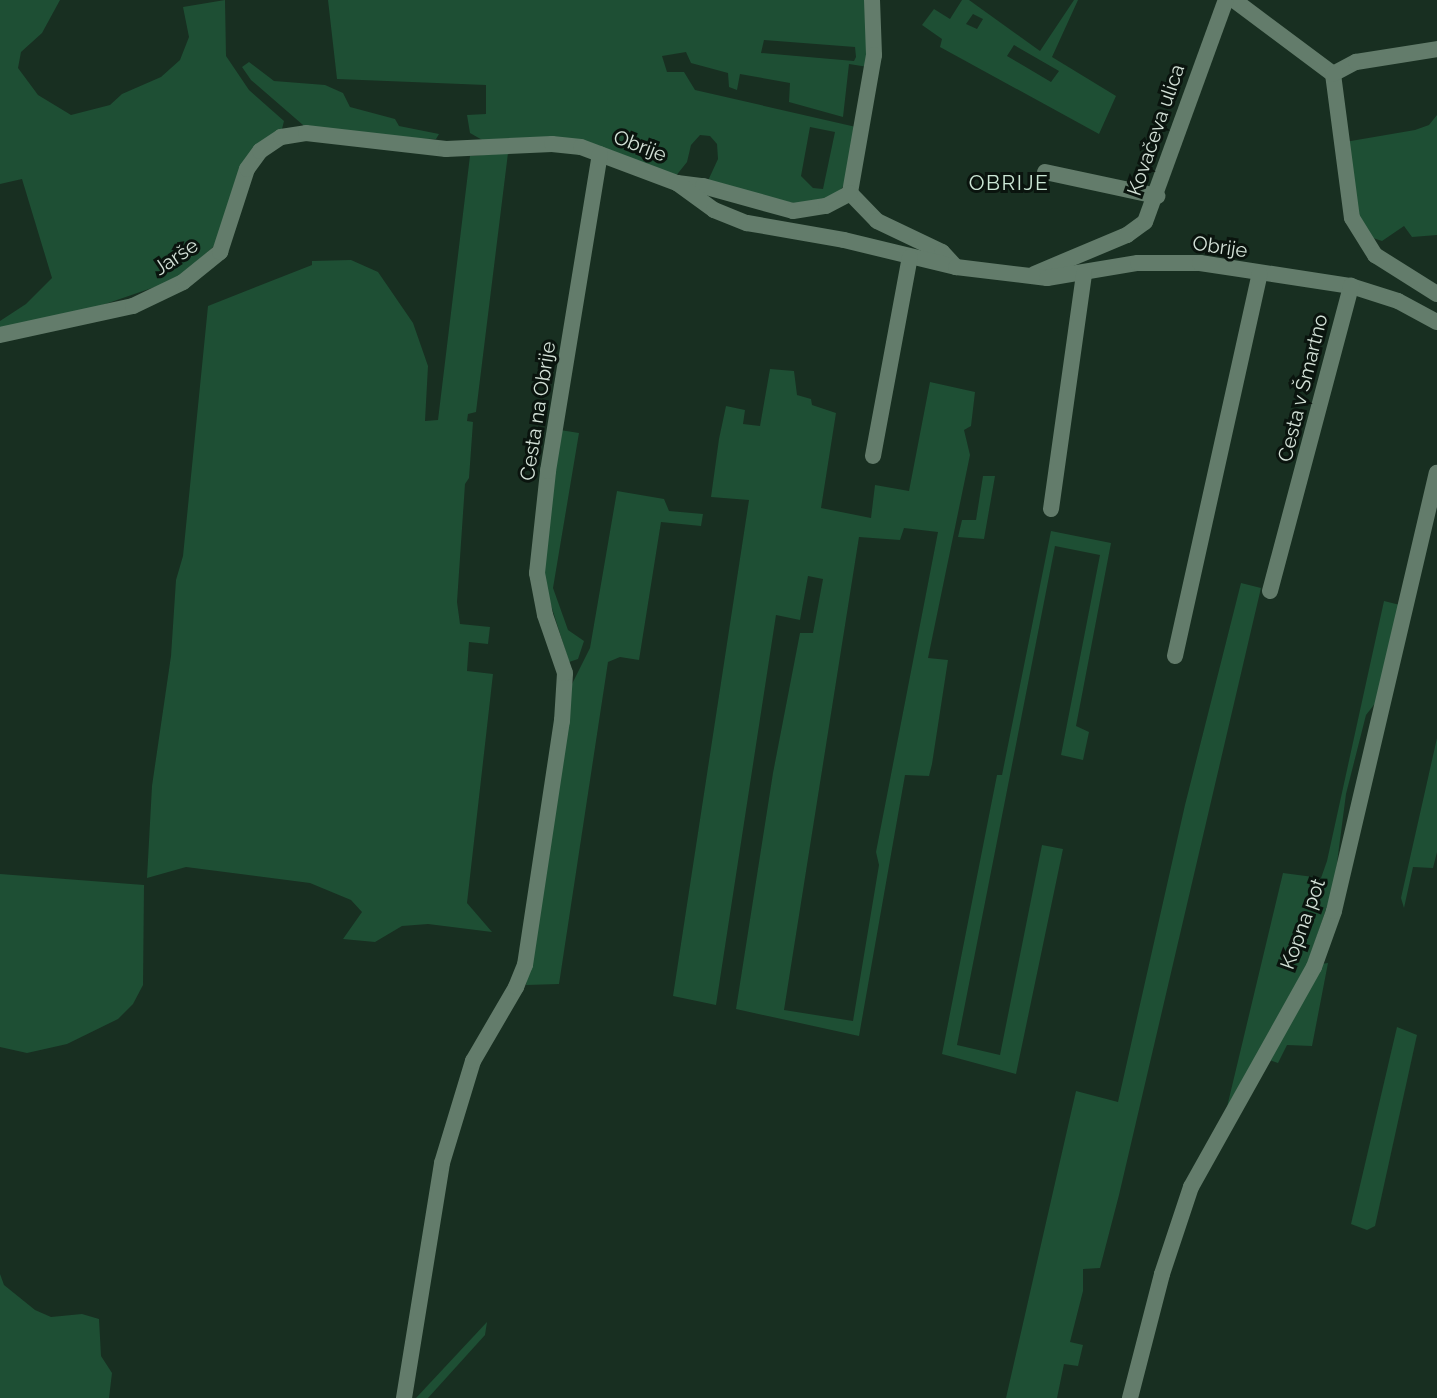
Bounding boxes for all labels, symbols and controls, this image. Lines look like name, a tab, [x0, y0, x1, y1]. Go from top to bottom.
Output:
street label: Kovačeva ulica	[1122, 61, 1190, 199]
street label: Obrije	[610, 125, 670, 167]
district label: OBRIJE	[969, 170, 1049, 196]
street label: Obrije	[1191, 231, 1249, 263]
street label: Jarše	[149, 233, 203, 281]
street label: Cesta v Šmartno	[1273, 311, 1333, 465]
street label: Cesta na Obrije	[515, 340, 561, 482]
street label: Kopna pot	[1275, 875, 1331, 973]

